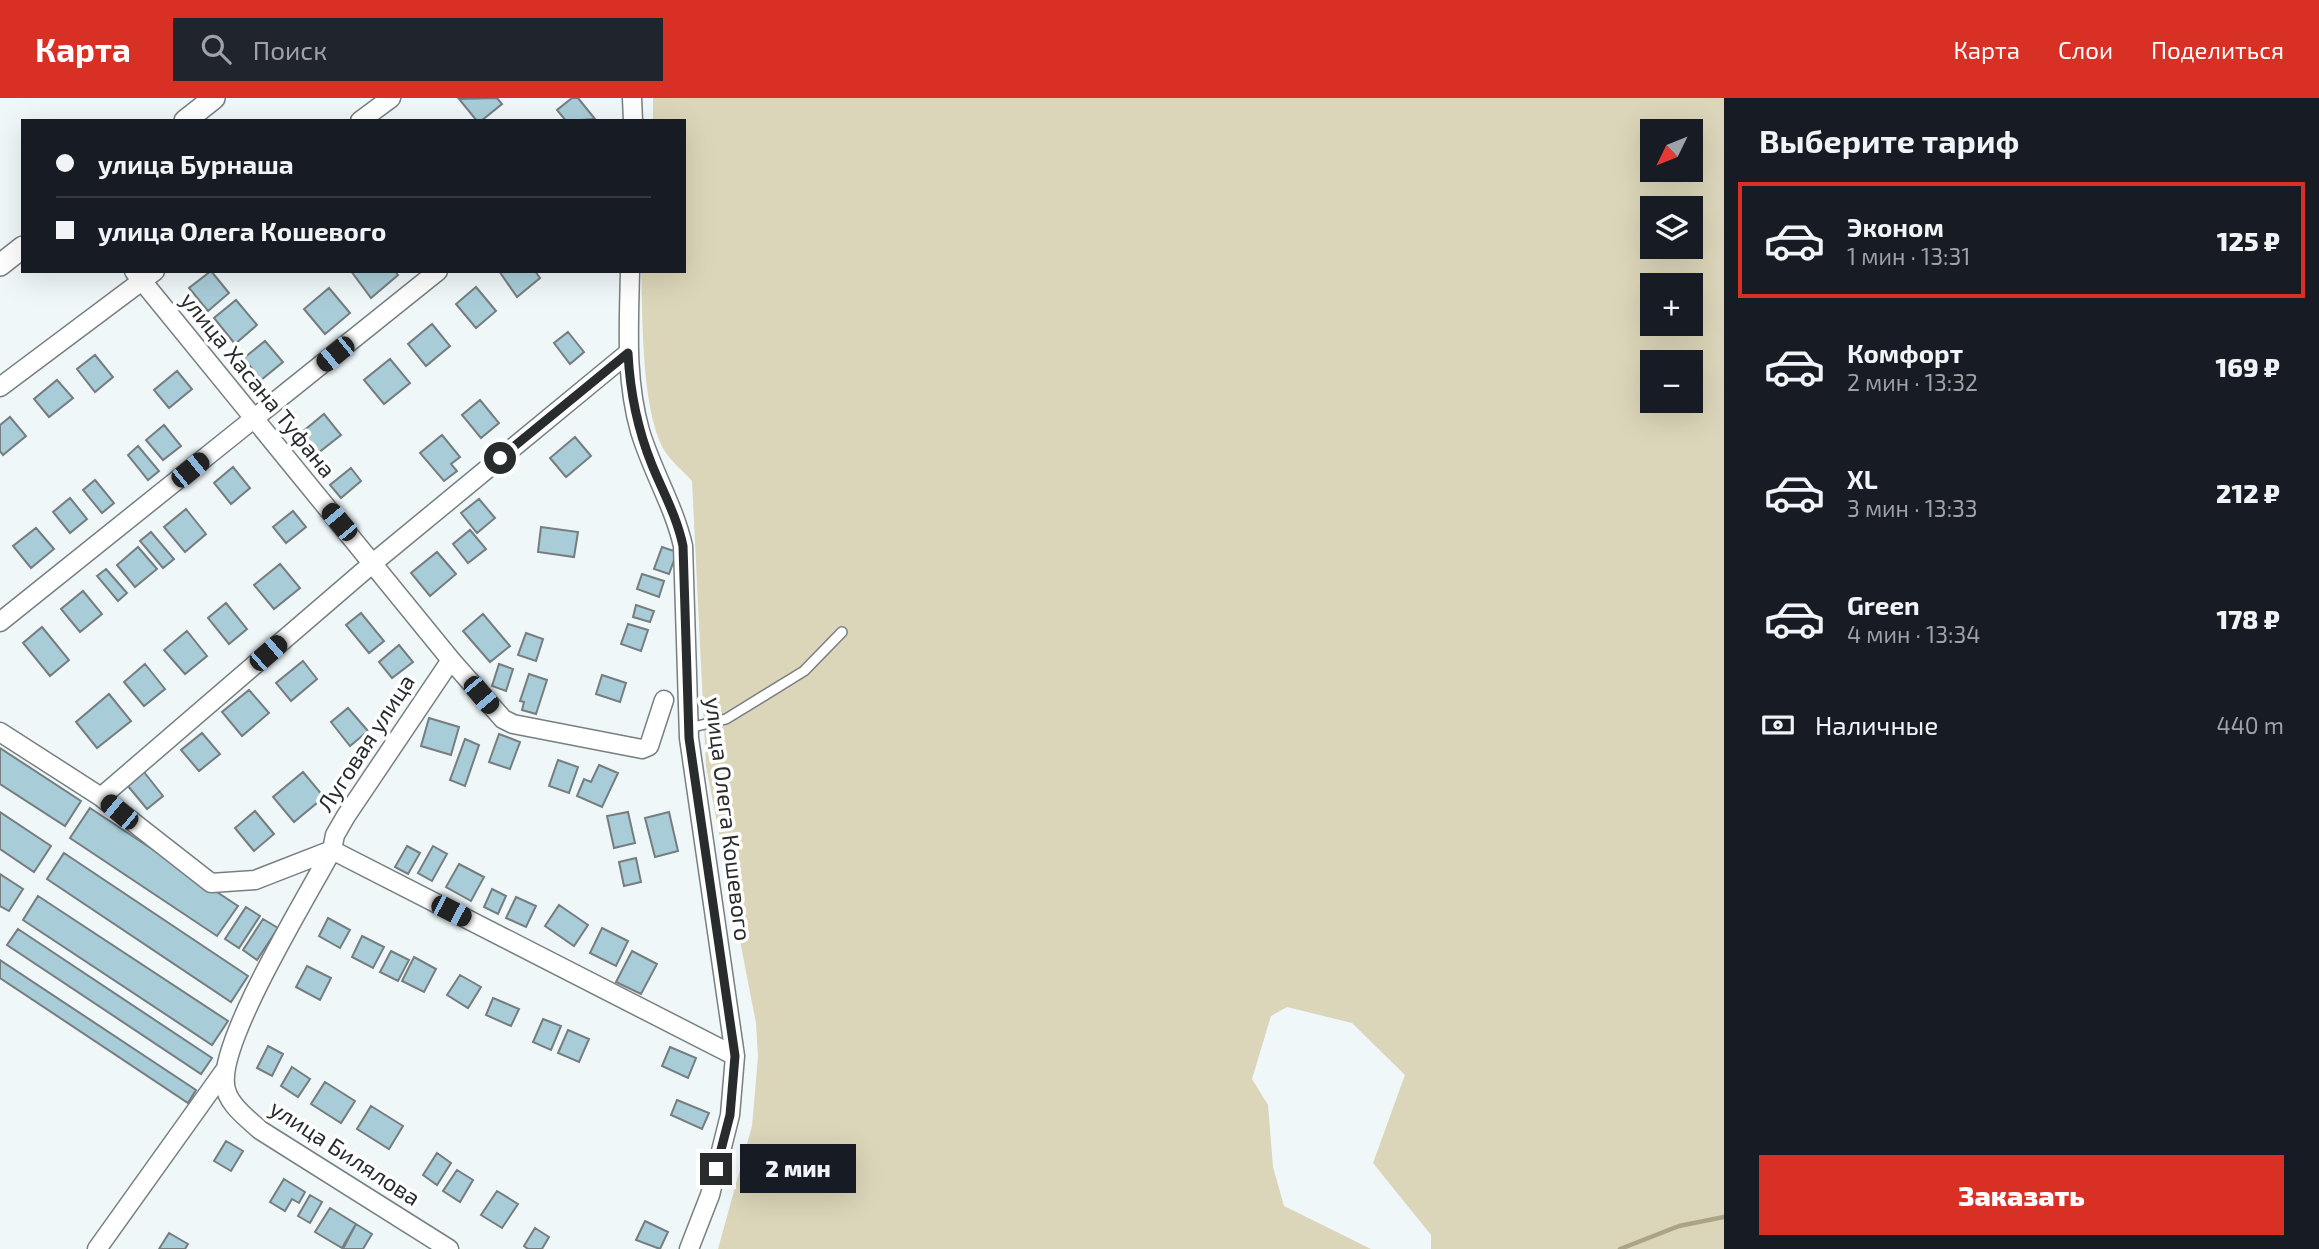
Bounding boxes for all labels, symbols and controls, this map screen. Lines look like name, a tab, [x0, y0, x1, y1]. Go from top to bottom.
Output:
search box	[173, 18, 663, 81]
text: Карта	[35, 29, 131, 69]
icon: search	[197, 30, 235, 68]
text: Поиск	[253, 34, 327, 65]
text: Карта	[1953, 35, 2020, 64]
text: Слои	[2058, 35, 2113, 64]
text: Поделиться	[2151, 35, 2284, 64]
north arrow	[1640, 119, 1703, 182]
map controls	[1640, 119, 1703, 413]
text: Выберите тариф	[1759, 121, 2019, 159]
text: улица Бурнаша	[98, 148, 294, 179]
button: layers	[1640, 196, 1703, 259]
icon: car	[1763, 209, 1826, 272]
text: Эконом	[1847, 211, 1944, 242]
text: улица Олега Кошевого	[98, 215, 386, 246]
text: 125 ₽	[2217, 225, 2280, 256]
text: 1 мин · 13:31	[1847, 242, 1970, 270]
button: +	[1640, 273, 1703, 336]
street label: улица Хасана Туфана	[175, 286, 342, 483]
car	[313, 333, 358, 375]
icon: car	[1763, 335, 1826, 398]
text: Комфорт	[1847, 337, 1963, 368]
button: −	[1640, 350, 1703, 413]
text: 169 ₽	[2216, 351, 2280, 382]
text: 2 мин · 13:32	[1847, 368, 1978, 396]
route start	[484, 442, 516, 474]
car	[168, 449, 213, 491]
icon: car	[1763, 461, 1826, 524]
text: XL	[1847, 463, 1878, 494]
text: 212 ₽	[2216, 477, 2280, 508]
text: 3 мин · 13:33	[1847, 494, 1978, 522]
car	[318, 499, 361, 545]
icon: car	[1763, 587, 1826, 650]
text: Green	[1847, 589, 1920, 620]
text: 178 ₽	[2216, 603, 2280, 634]
text: 4 мин · 13:34	[1847, 620, 1980, 648]
car	[246, 631, 291, 675]
street label: Луговая улица	[310, 669, 421, 817]
car	[460, 672, 503, 718]
street label: улица Олега Кошевого	[699, 695, 758, 943]
icon: cash	[1759, 706, 1797, 744]
text: Наличные	[1815, 709, 1938, 740]
text: 440 m	[2217, 711, 2284, 739]
car	[97, 790, 142, 834]
car	[428, 892, 475, 930]
street label: улица Билялова	[265, 1093, 426, 1212]
callout: 2 мин	[740, 1144, 856, 1194]
route end	[700, 1153, 732, 1185]
text: 2 мин	[765, 1154, 831, 1182]
button: Заказать	[1759, 1155, 2284, 1235]

